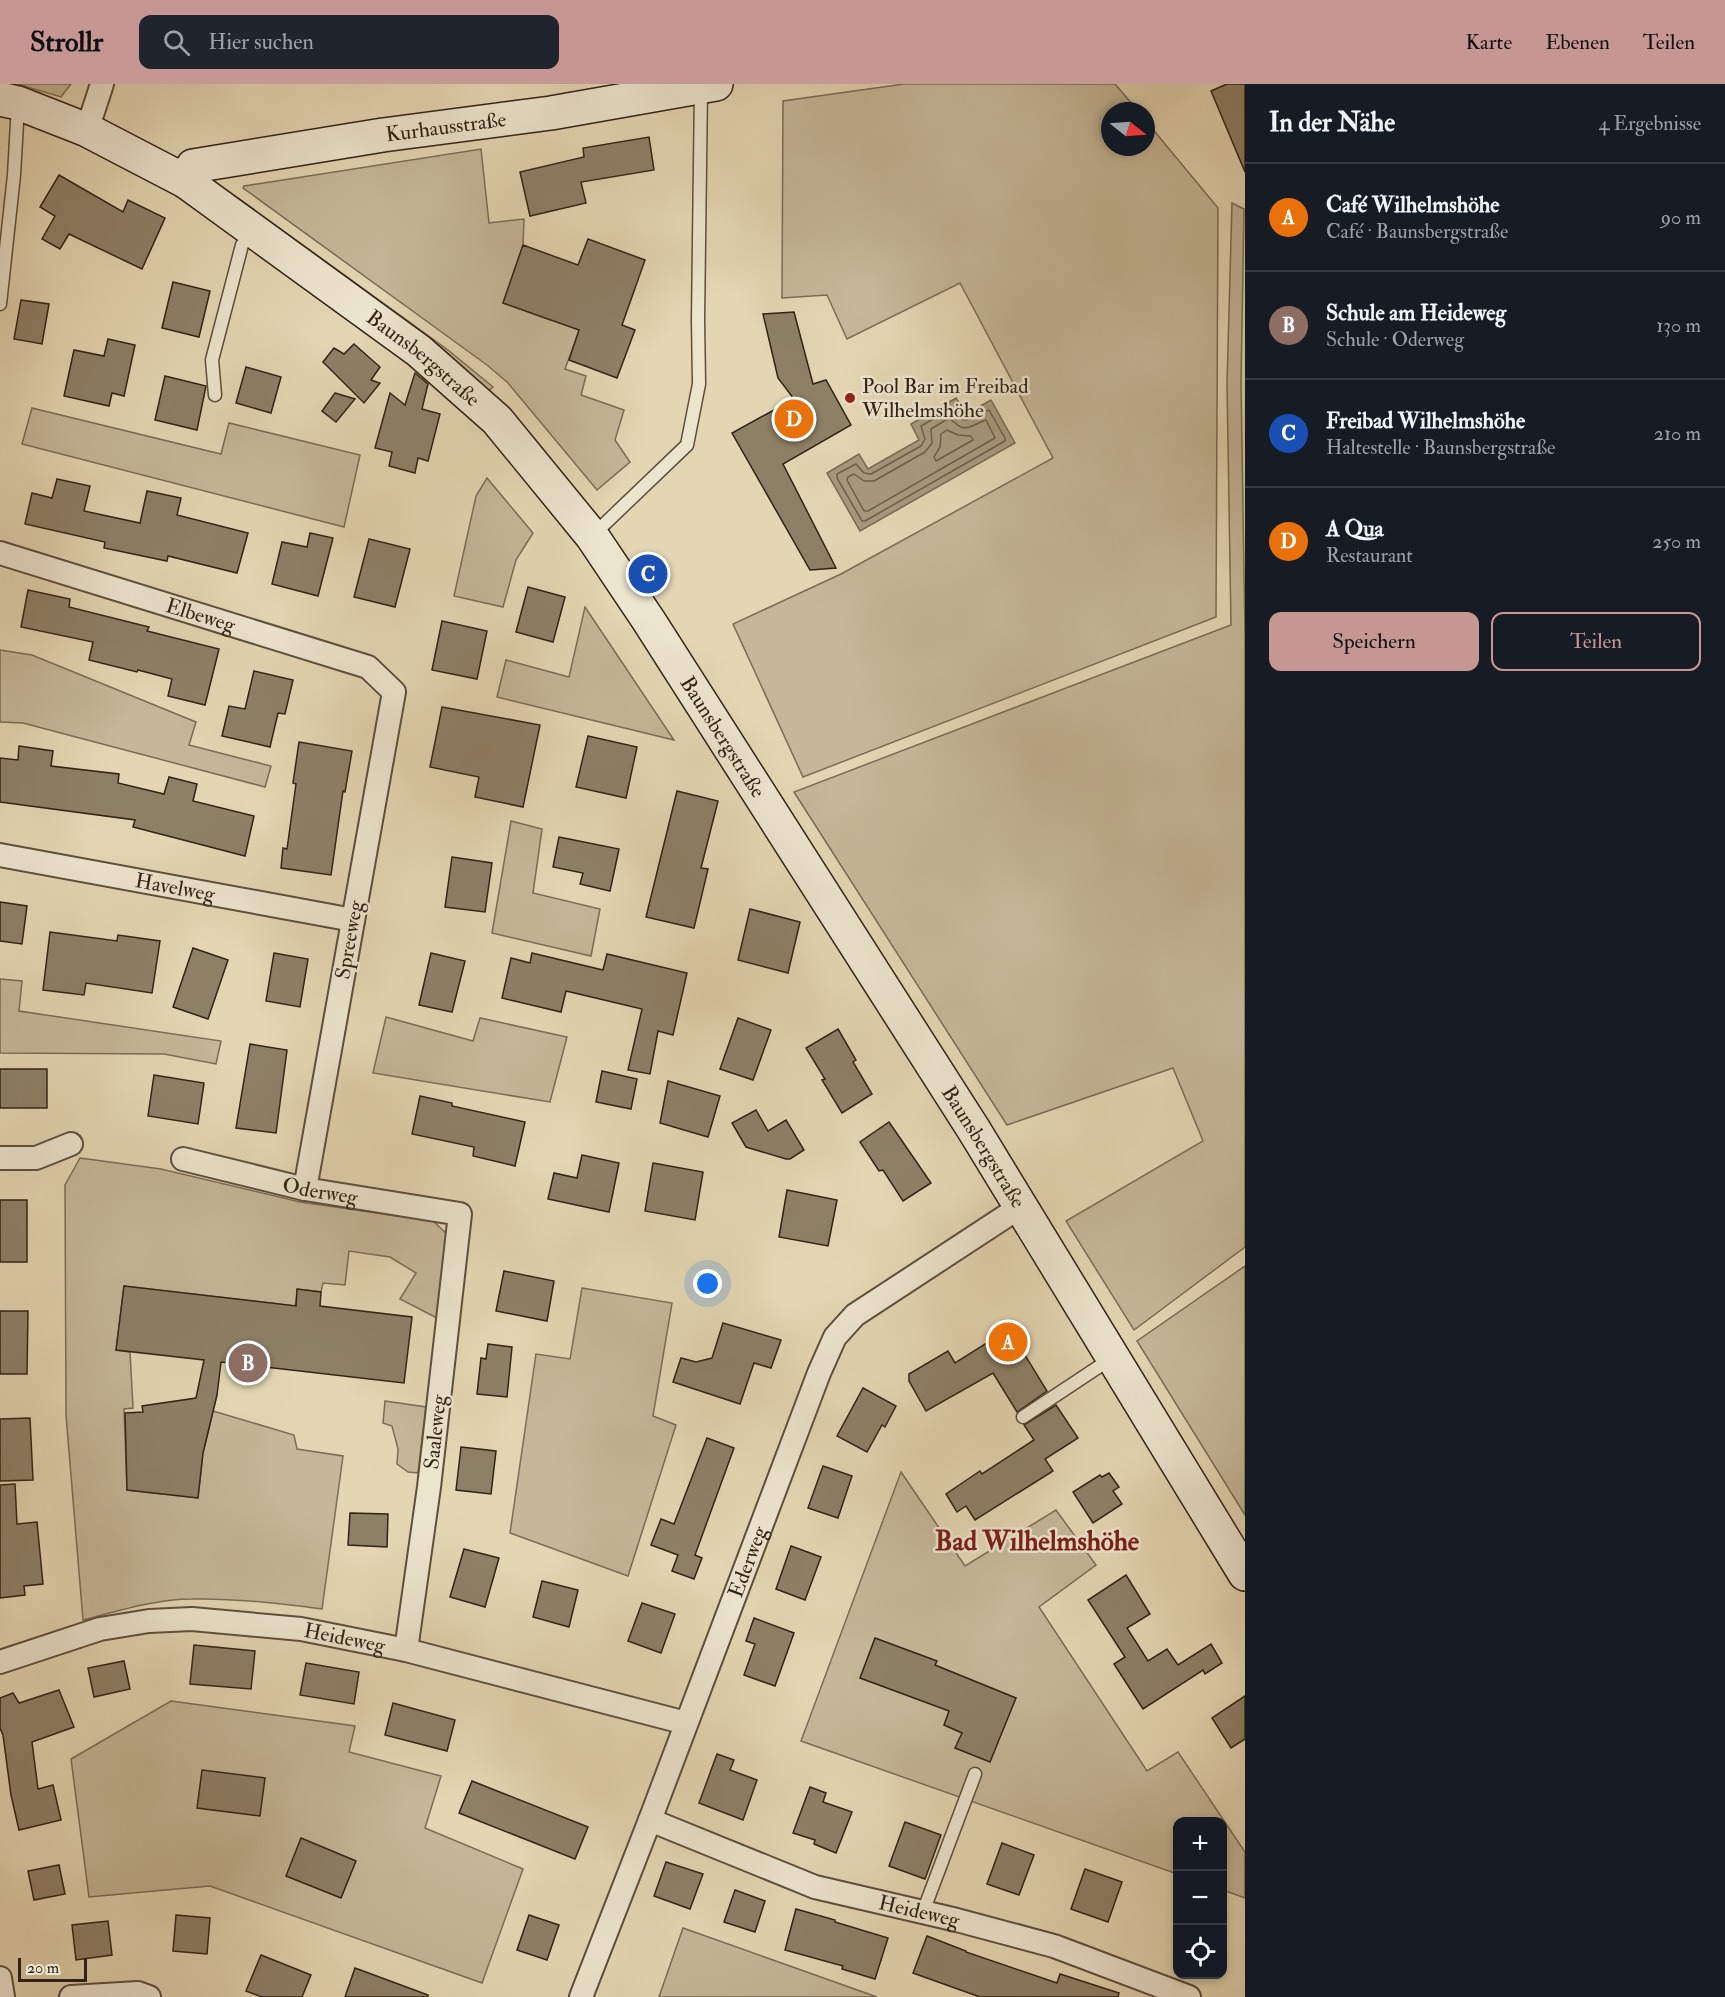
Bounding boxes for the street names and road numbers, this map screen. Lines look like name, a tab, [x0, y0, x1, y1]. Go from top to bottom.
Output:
street label: Kurhausstraße	[384, 106, 508, 149]
street label: Baunsbergstraße	[361, 304, 486, 413]
street label: Elbeweg	[162, 592, 239, 639]
street label: Baunsbergstraße	[674, 671, 771, 803]
street label: Havelweg	[133, 867, 218, 908]
street label: Spreeweg	[329, 898, 370, 982]
street label: Baunsbergstraße	[935, 1081, 1032, 1213]
street label: Oderweg	[280, 1171, 360, 1211]
street label: Saaleweg	[418, 1393, 453, 1471]
street label: Ederweg	[722, 1522, 774, 1601]
street label: Heideweg	[302, 1617, 388, 1660]
street label: Heideweg	[876, 1889, 963, 1934]

